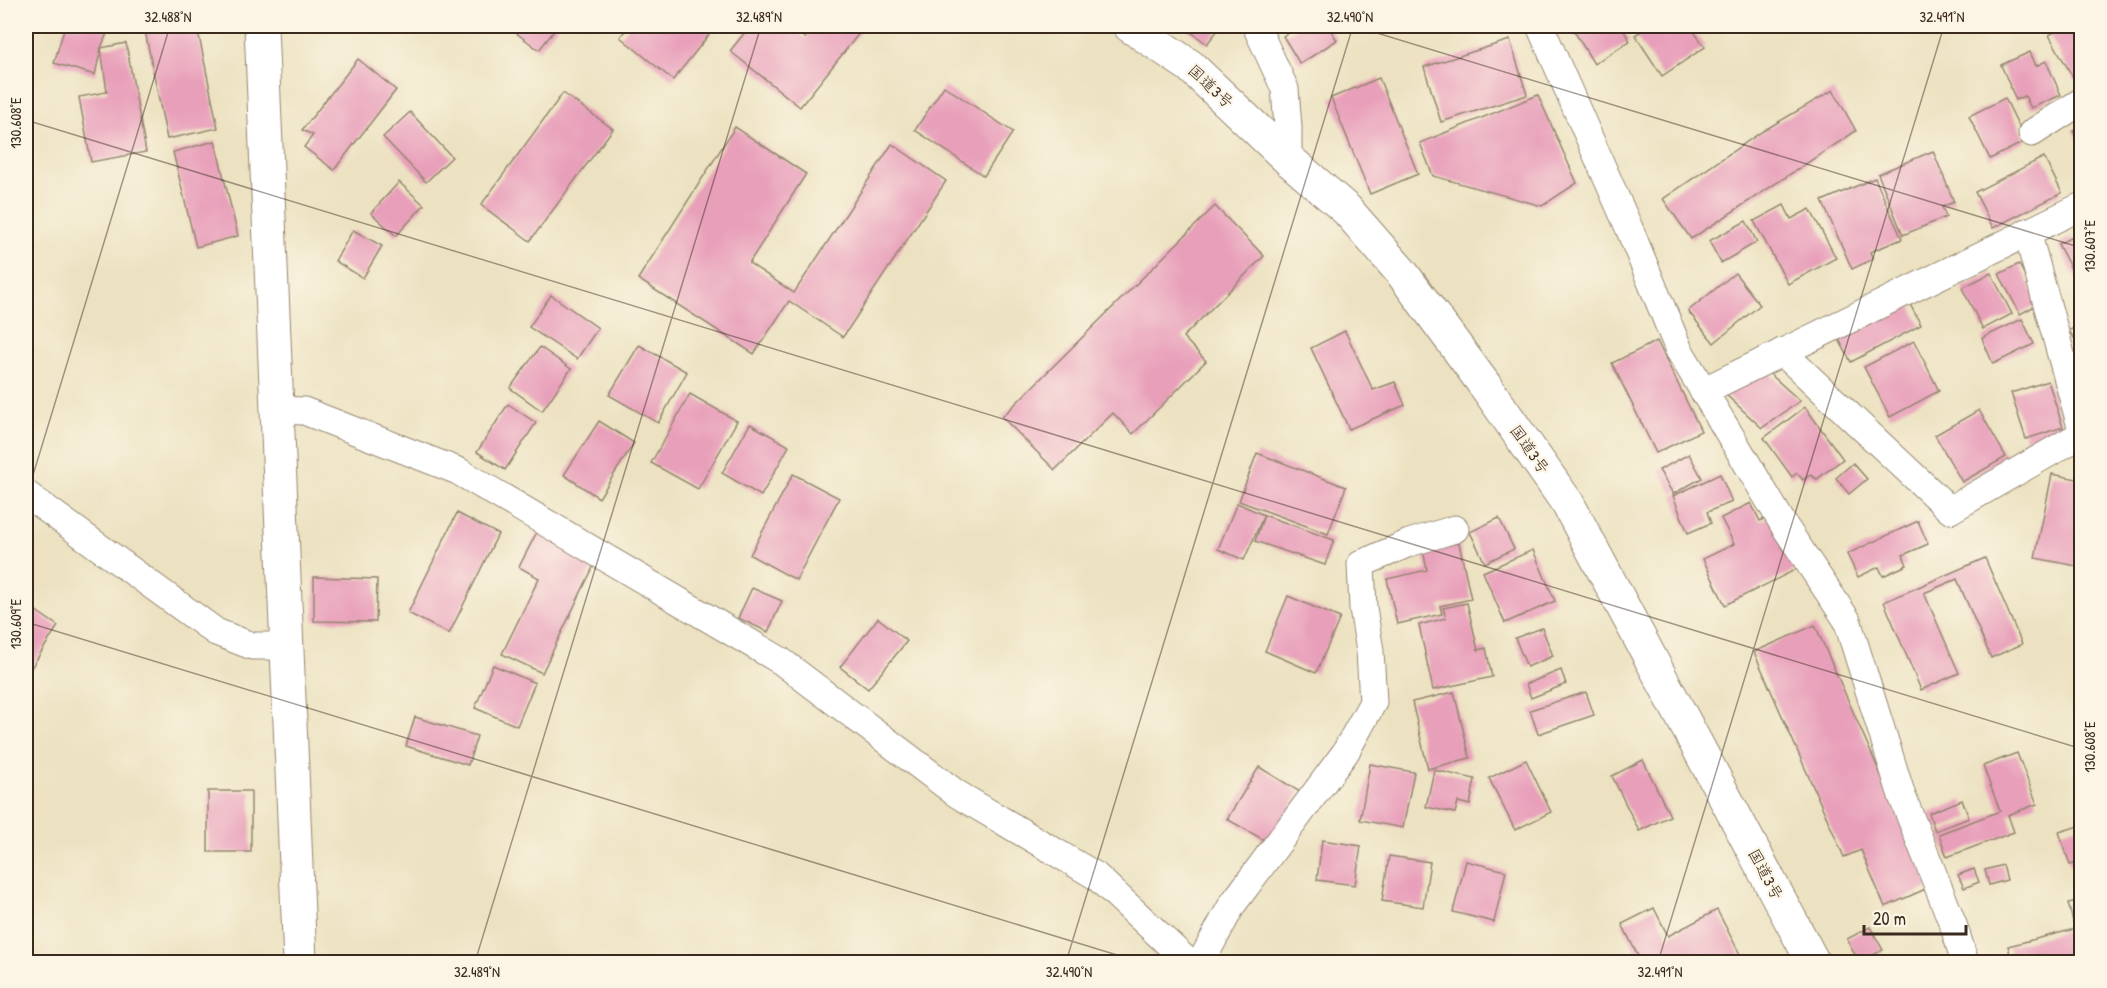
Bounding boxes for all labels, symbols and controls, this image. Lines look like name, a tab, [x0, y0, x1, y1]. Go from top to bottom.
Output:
text: 32.488°N	[144, 6, 192, 27]
text: 32.489°N	[736, 6, 782, 27]
text: 32.490°N	[1327, 6, 1373, 27]
text: 32.491°N	[1920, 6, 1965, 27]
street label: 国道3号	[1183, 59, 1239, 113]
text: 130.608°E	[5, 97, 26, 149]
text: 130.607°E	[2079, 219, 2100, 272]
street label: 国道3号	[1505, 420, 1555, 478]
text: 130.609°E	[5, 598, 26, 649]
text: 130.608°E	[2079, 721, 2100, 773]
street label: 国道3号	[1743, 844, 1789, 904]
scale bar	[1864, 898, 1966, 936]
text: 20 m	[1873, 906, 1906, 931]
text: 32.489°N	[454, 961, 500, 982]
text: 32.490°N	[1046, 961, 1092, 982]
text: 32.491°N	[1638, 961, 1683, 982]

